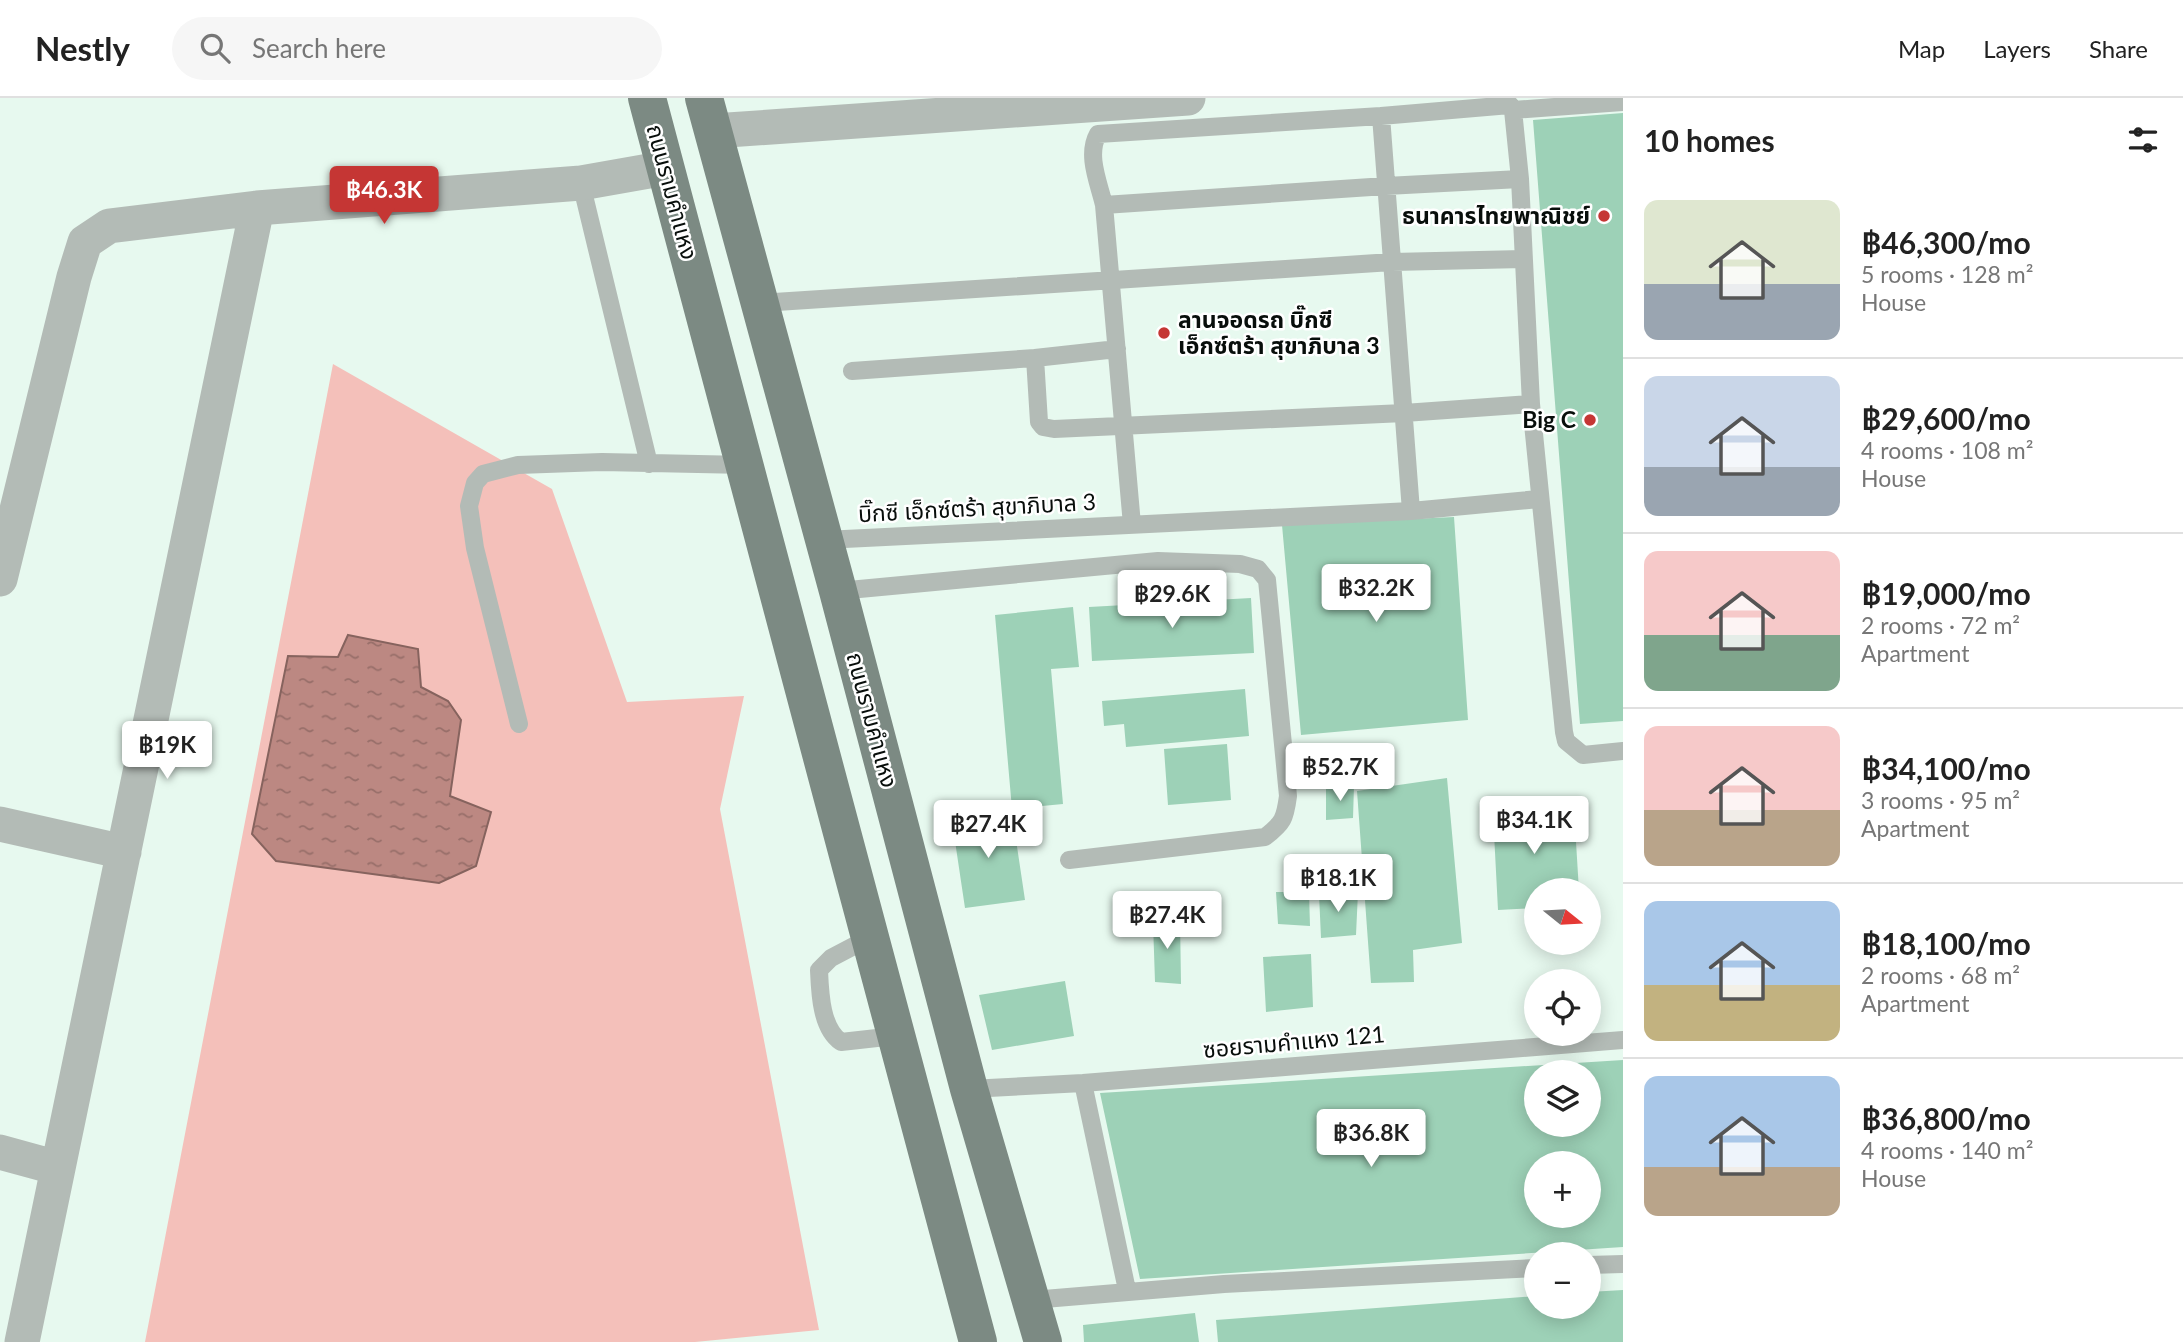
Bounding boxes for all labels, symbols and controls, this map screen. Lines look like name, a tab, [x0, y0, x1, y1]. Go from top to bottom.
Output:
search box	[172, 17, 662, 80]
text: Nestly	[35, 28, 130, 68]
icon: search	[196, 29, 234, 67]
text: Search here	[252, 32, 386, 64]
text: Map	[1898, 34, 1945, 63]
text: Layers	[1983, 34, 2051, 63]
text: Share	[2089, 34, 2148, 63]
street label: ถนนรามคำแหง	[641, 121, 704, 263]
icon: filters	[2124, 121, 2162, 159]
text: 10 homes	[1644, 122, 1775, 158]
pin: ฿46.3K	[327, 166, 441, 226]
text: ฿46.3K	[346, 175, 422, 203]
place label: ธนาคารไทยพาณิชย์	[1402, 201, 1590, 229]
marker: ธนาคารไทยพาณิชย์	[1596, 208, 1612, 224]
text: ฿46,300/mo	[1861, 224, 2031, 260]
icon: home	[1700, 228, 1784, 312]
text: 5 rooms · 128 m²	[1861, 260, 2033, 288]
text: House	[1861, 288, 1926, 316]
place label: ลานจอดรถ บิ๊กซี เอ็กซ์ตร้า สุขาภิบาล 3	[1178, 305, 1380, 360]
marker: ลานจอดรถ บิ๊กซี เอ็กซ์ตร้า สุขาภิบาล 3	[1156, 325, 1172, 341]
text: ฿29,600/mo	[1861, 400, 2031, 436]
icon: home	[1700, 404, 1784, 488]
place label: Big C	[1522, 405, 1576, 433]
marker: Big C	[1582, 412, 1598, 428]
text: 4 rooms · 108 m²	[1861, 436, 2033, 464]
text: House	[1861, 464, 1926, 492]
street label: บิ๊กซี เอ็กซ์ตร้า สุขาภิบาล 3	[857, 487, 1097, 528]
pin: ฿32.2K	[1319, 564, 1433, 624]
pin: ฿29.6K	[1115, 570, 1229, 630]
text: ฿32.2K	[1338, 573, 1414, 601]
text: ฿19,000/mo	[1861, 575, 2031, 611]
text: ฿29.6K	[1134, 579, 1210, 607]
icon: home	[1700, 579, 1784, 663]
text: 2 rooms · 72 m²	[1861, 611, 2020, 639]
text: Apartment	[1861, 639, 1969, 667]
street label: ถนนรามคำแหง	[841, 649, 904, 791]
pin: ฿19K	[126, 722, 208, 781]
text: ฿19K	[138, 730, 196, 758]
pin: ฿52.7K	[1283, 744, 1397, 803]
text: ฿34,100/mo	[1861, 750, 2031, 786]
text: ฿52.7K	[1302, 752, 1378, 780]
icon: home	[1700, 754, 1784, 838]
text: 3 rooms · 95 m²	[1861, 786, 2020, 814]
pin: ฿34.1K	[1477, 796, 1591, 856]
pin: ฿27.4K	[931, 800, 1045, 860]
text: ฿34.1K	[1496, 805, 1572, 833]
text: ฿27.4K	[950, 809, 1026, 837]
text: Apartment	[1861, 814, 1969, 842]
pin: ฿18.1K	[1281, 854, 1395, 914]
text: ฿18.1K	[1300, 863, 1376, 891]
north arrow	[1524, 878, 1601, 956]
map controls	[1524, 878, 1601, 1319]
pin: ฿27.4K	[1110, 892, 1224, 951]
text: ฿27.4K	[1129, 900, 1205, 928]
text: ฿18,100/mo	[1861, 925, 2031, 961]
icon: home	[1700, 929, 1784, 1013]
text: 2 rooms · 68 m²	[1861, 961, 2020, 989]
button: locate	[1524, 969, 1601, 1046]
text: Apartment	[1861, 989, 1969, 1017]
street label: ซอยรามคำแหง 121	[1202, 1019, 1386, 1063]
button: layers	[1524, 1060, 1601, 1137]
text: ฿36,800/mo	[1861, 1100, 2031, 1136]
icon: home	[1700, 1104, 1784, 1188]
pin: ฿36.8K	[1314, 1110, 1428, 1169]
text: ฿36.8K	[1333, 1118, 1409, 1146]
text: 4 rooms · 140 m²	[1861, 1136, 2033, 1164]
button: +	[1524, 1151, 1601, 1228]
text: House	[1861, 1164, 1926, 1192]
button: −	[1524, 1242, 1601, 1319]

